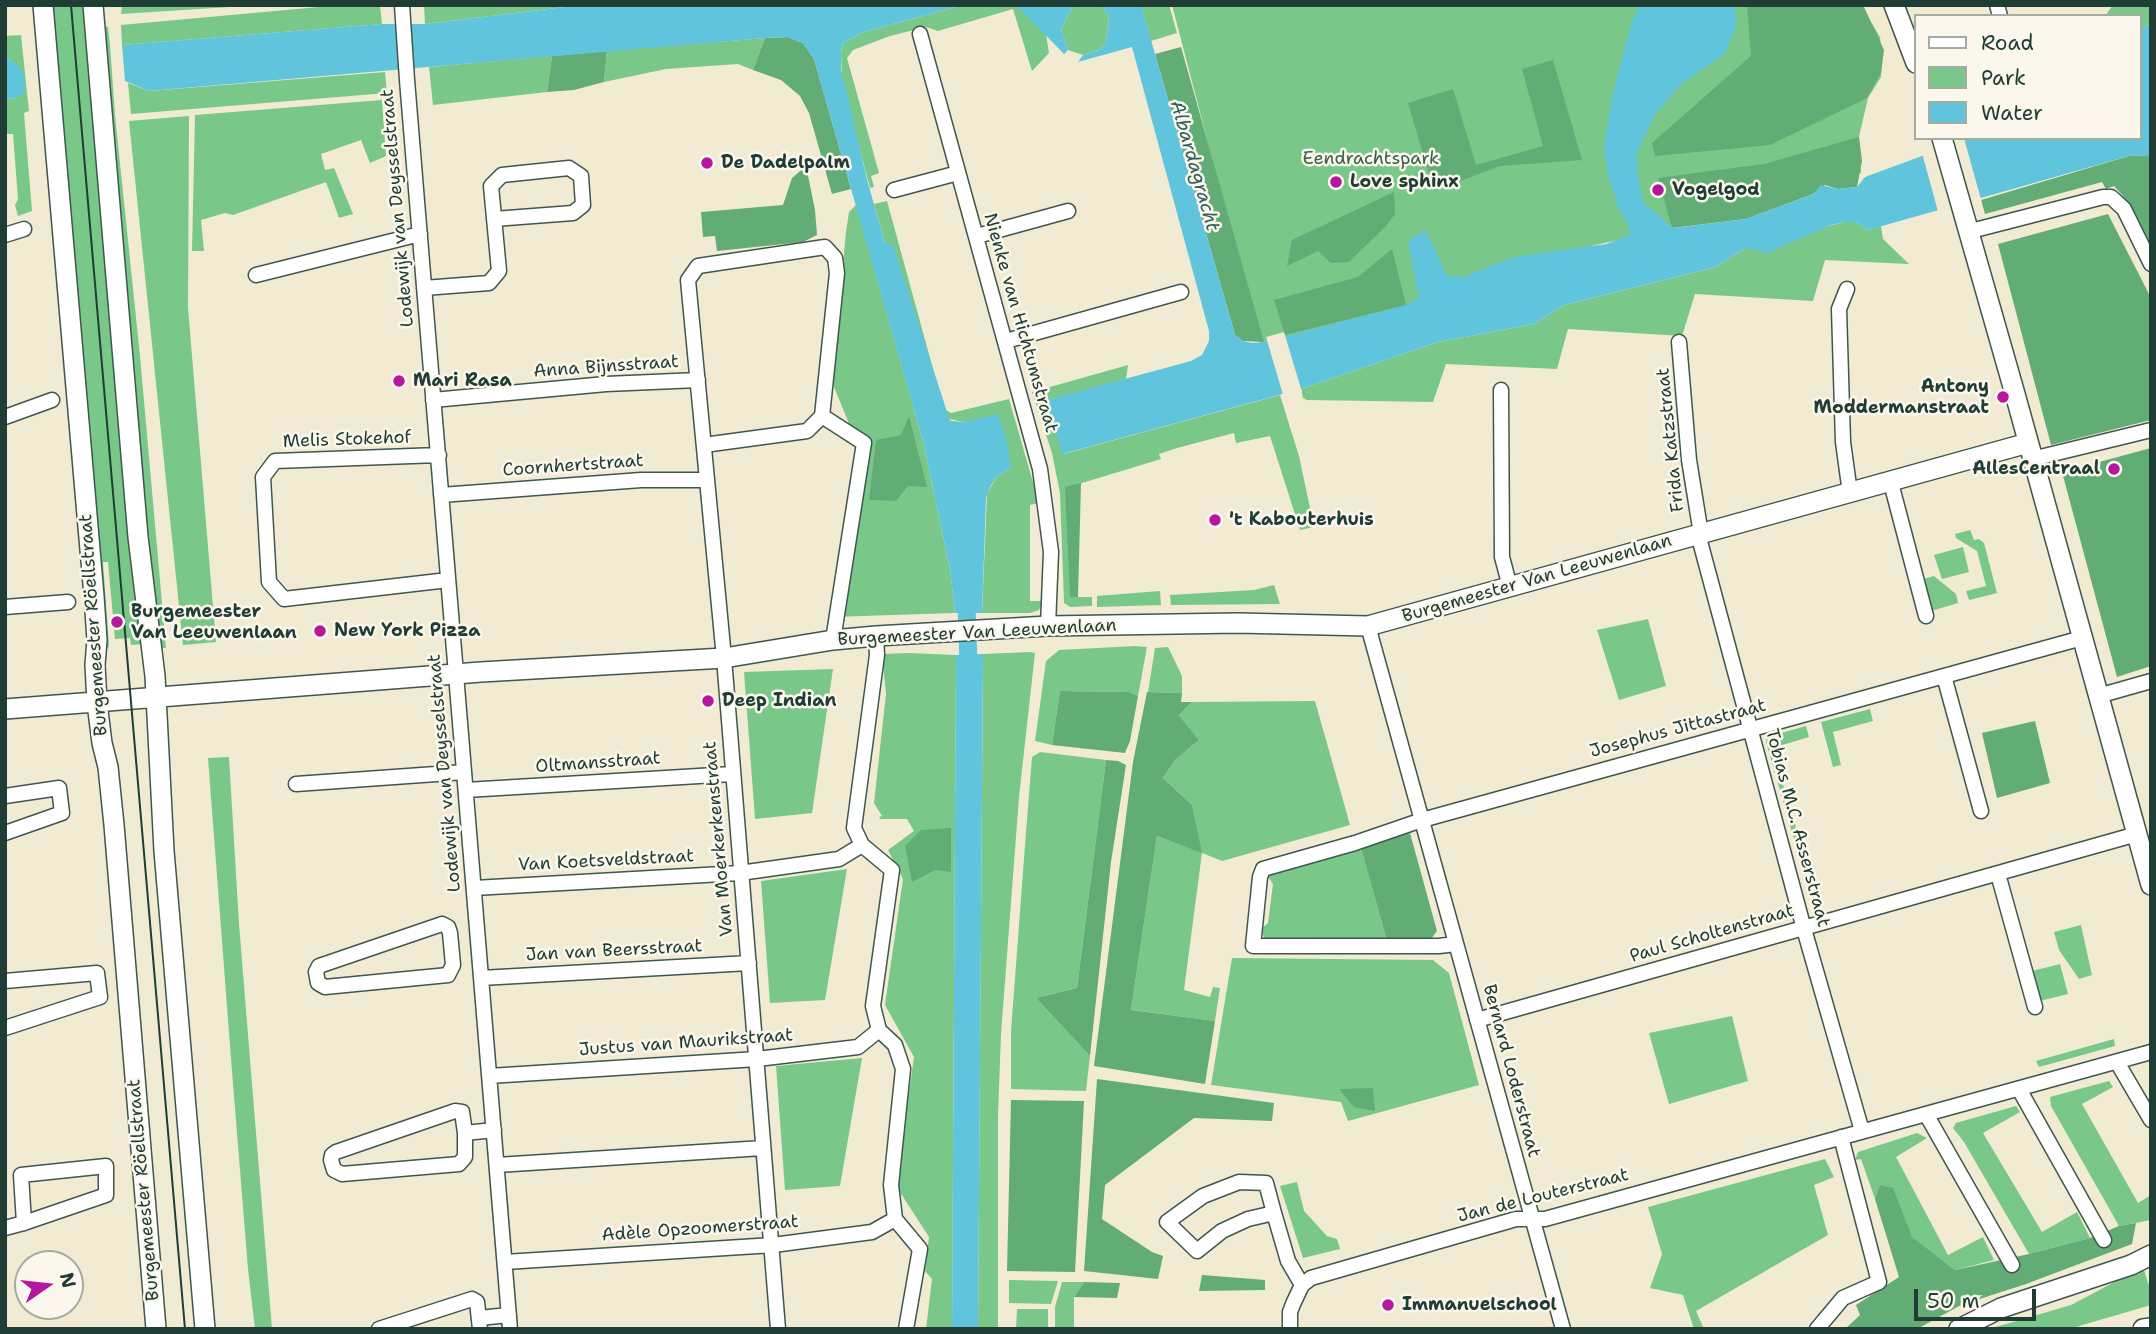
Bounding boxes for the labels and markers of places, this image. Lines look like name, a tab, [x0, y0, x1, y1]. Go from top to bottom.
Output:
place label: De Dadelpalm	[721, 152, 850, 174]
marker: De Dadelpalm	[699, 155, 715, 171]
place label: Love sphinx	[1350, 171, 1459, 193]
marker: Love sphinx	[1328, 174, 1344, 190]
place label: Vogelgod	[1672, 179, 1760, 201]
marker: Vogelgod	[1650, 182, 1666, 198]
place label: Mari Rasa	[413, 370, 512, 392]
marker: Mari Rasa	[391, 373, 407, 389]
place label: Antony Moddermanstraat	[1814, 376, 1989, 418]
marker: Antony Moddermanstraat	[1995, 389, 2011, 405]
place label: AllesCentraal	[1972, 458, 2100, 480]
marker: AllesCentraal	[2106, 461, 2122, 477]
place label: 't Kabouterhuis	[1229, 509, 1374, 531]
marker: 't Kabouterhuis	[1207, 512, 1223, 528]
place label: Burgemeester Van Leeuwenlaan	[131, 601, 297, 644]
marker: Burgemeester Van Leeuwenlaan	[109, 614, 125, 630]
place label: New York Pizza	[334, 620, 481, 642]
marker: New York Pizza	[312, 623, 328, 639]
place label: Deep Indian	[722, 690, 837, 712]
marker: Deep Indian	[700, 693, 716, 709]
place label: Immanuelschool	[1402, 1294, 1557, 1316]
marker: Immanuelschool	[1380, 1297, 1396, 1313]

